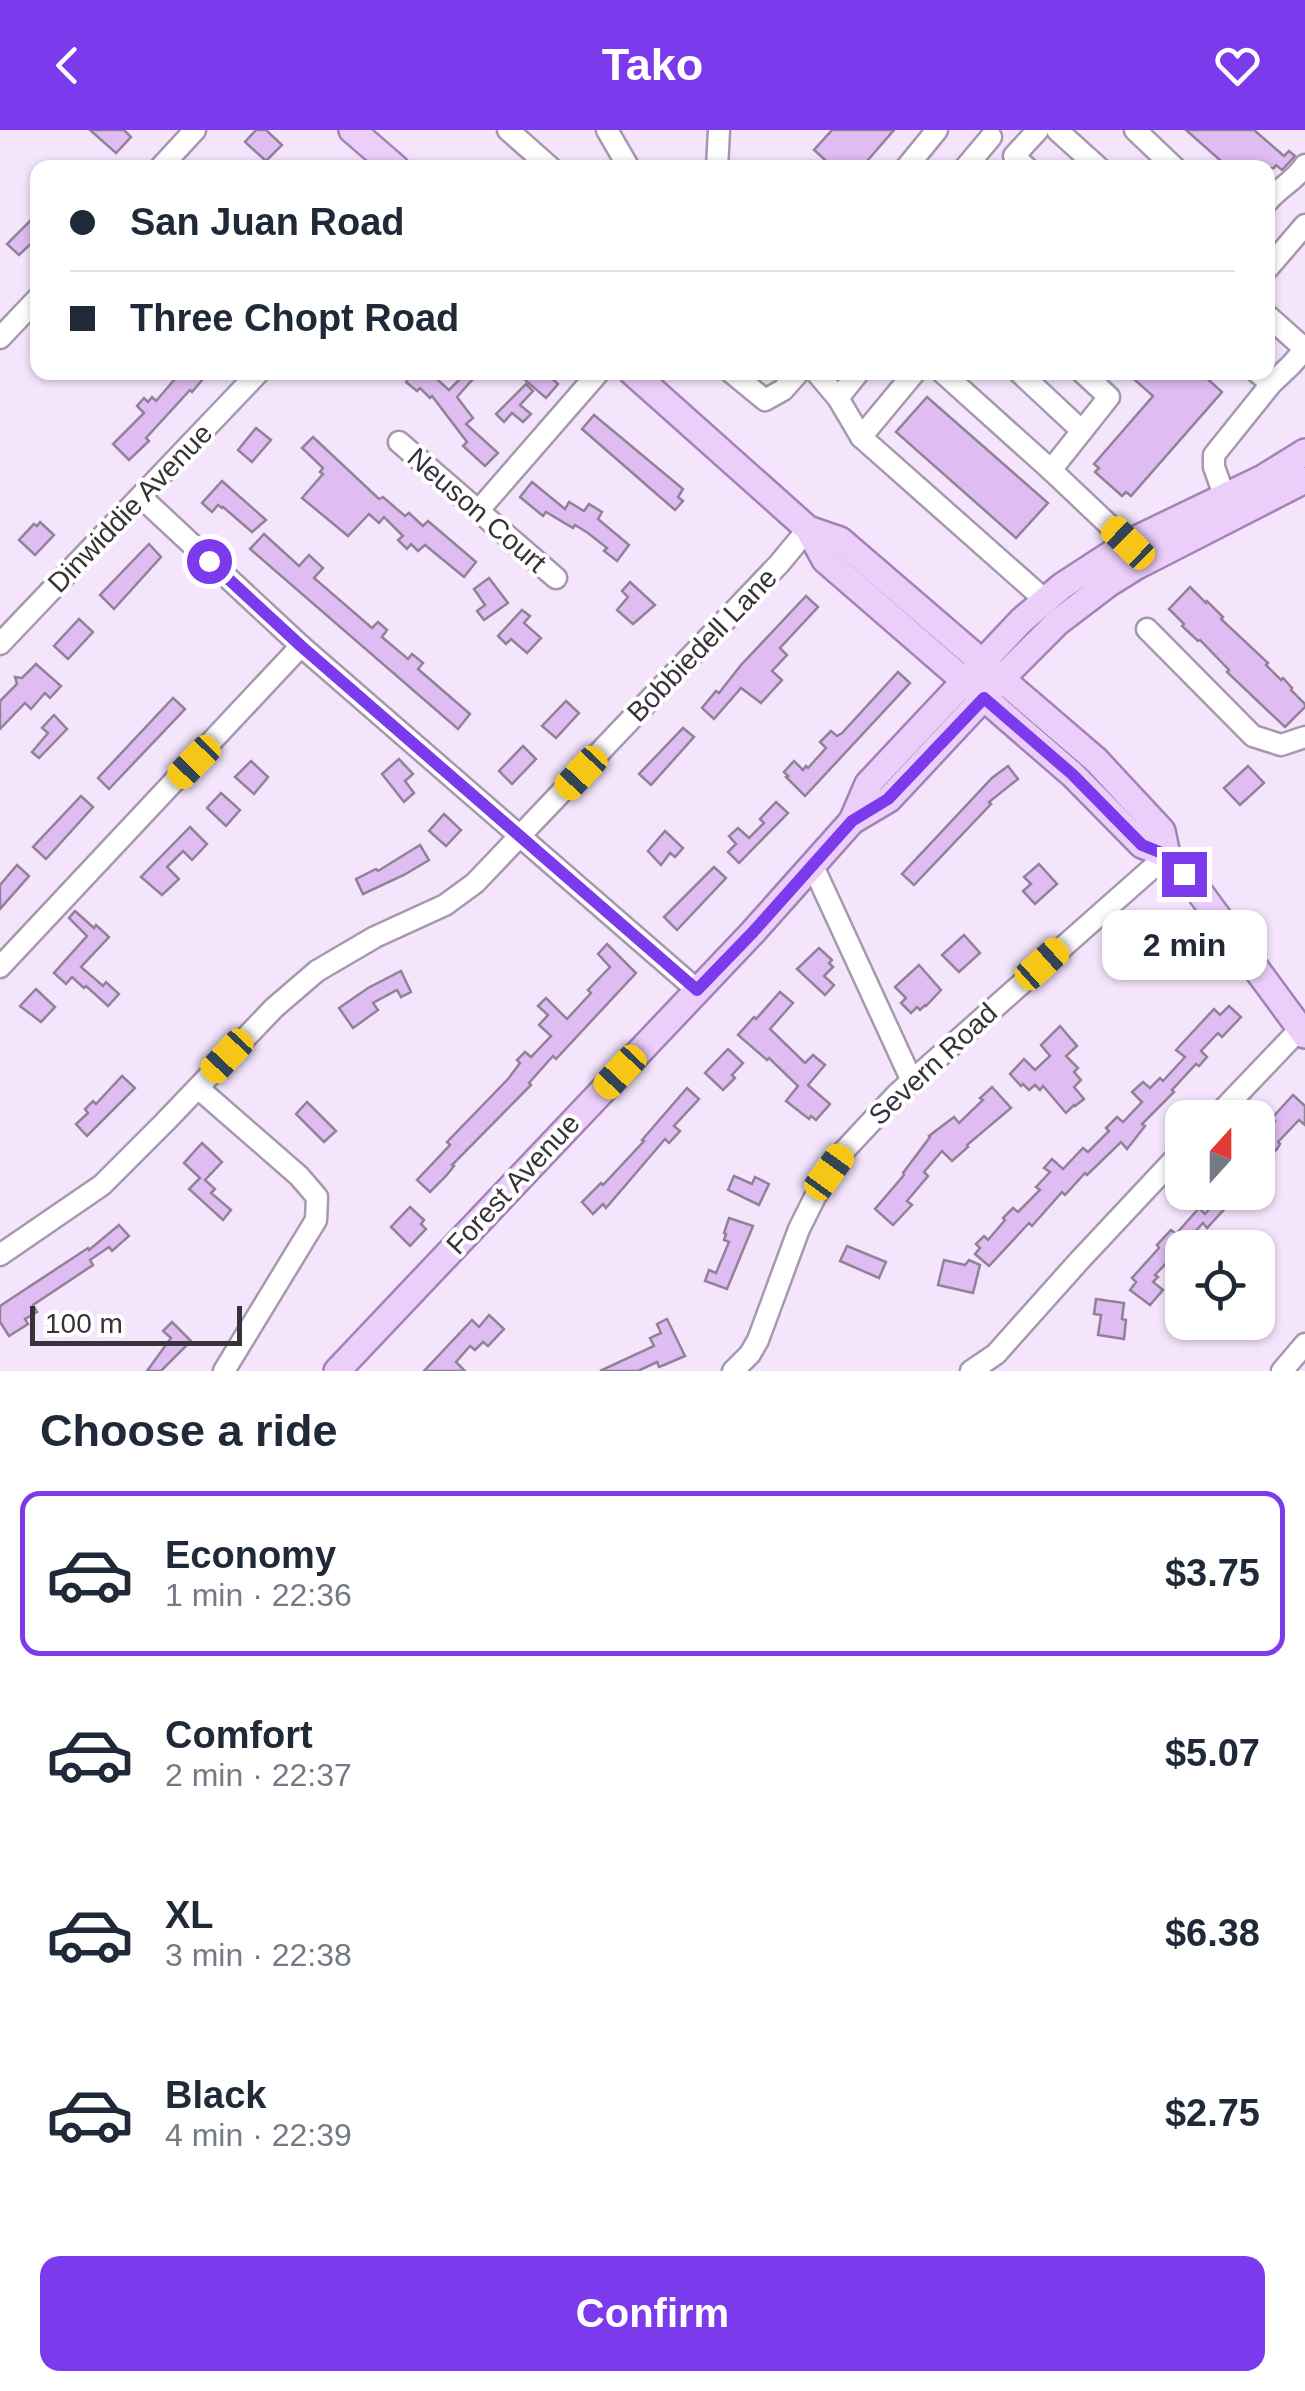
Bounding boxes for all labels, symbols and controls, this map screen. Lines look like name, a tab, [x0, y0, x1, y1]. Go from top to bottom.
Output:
icon: back	[40, 38, 95, 93]
icon: heart	[1210, 38, 1265, 93]
text: Tako	[602, 39, 703, 90]
text: San Juan Road	[130, 201, 405, 243]
text: Three Chopt Road	[130, 297, 459, 339]
street label: Dinwiddie Avenue	[42, 417, 218, 599]
street label: Neuson Court	[402, 442, 553, 579]
car	[1096, 511, 1160, 575]
route start	[187, 539, 232, 584]
street label: Bobbiedell Lane	[621, 562, 783, 728]
car	[162, 730, 226, 794]
car	[550, 741, 612, 805]
route end	[1162, 852, 1207, 897]
callout: 2 min	[1102, 909, 1266, 979]
text: 2 min	[1143, 927, 1226, 963]
car	[1010, 933, 1074, 995]
street label: Severn Road	[863, 997, 1003, 1131]
car	[196, 1024, 258, 1088]
car	[589, 1040, 651, 1104]
north arrow	[1165, 1100, 1275, 1210]
map controls	[1165, 1100, 1275, 1340]
street label: Forest Avenue	[440, 1108, 586, 1260]
car	[799, 1139, 859, 1205]
button: locate	[1165, 1230, 1275, 1340]
scale bar	[30, 1301, 242, 1346]
text: 100 m	[45, 1308, 123, 1339]
text: Choose a ride	[40, 1405, 338, 1456]
icon: car	[45, 1529, 135, 1619]
text: Economy	[165, 1534, 336, 1576]
text: $3.75	[1165, 1552, 1260, 1594]
text: 1 min · 22:36	[165, 1577, 352, 1613]
icon: car	[45, 1709, 135, 1799]
text: Comfort	[165, 1714, 313, 1756]
text: $5.07	[1165, 1732, 1260, 1774]
text: 2 min · 22:37	[165, 1757, 352, 1793]
icon: car	[45, 1889, 135, 1979]
text: XL	[165, 1894, 214, 1936]
text: $6.38	[1165, 1912, 1260, 1954]
text: 3 min · 22:38	[165, 1937, 352, 1973]
icon: car	[45, 2069, 135, 2159]
text: Black	[165, 2074, 266, 2116]
text: $2.75	[1165, 2092, 1260, 2134]
text: 4 min · 22:39	[165, 2117, 352, 2153]
button: Confirm	[40, 2256, 1265, 2371]

